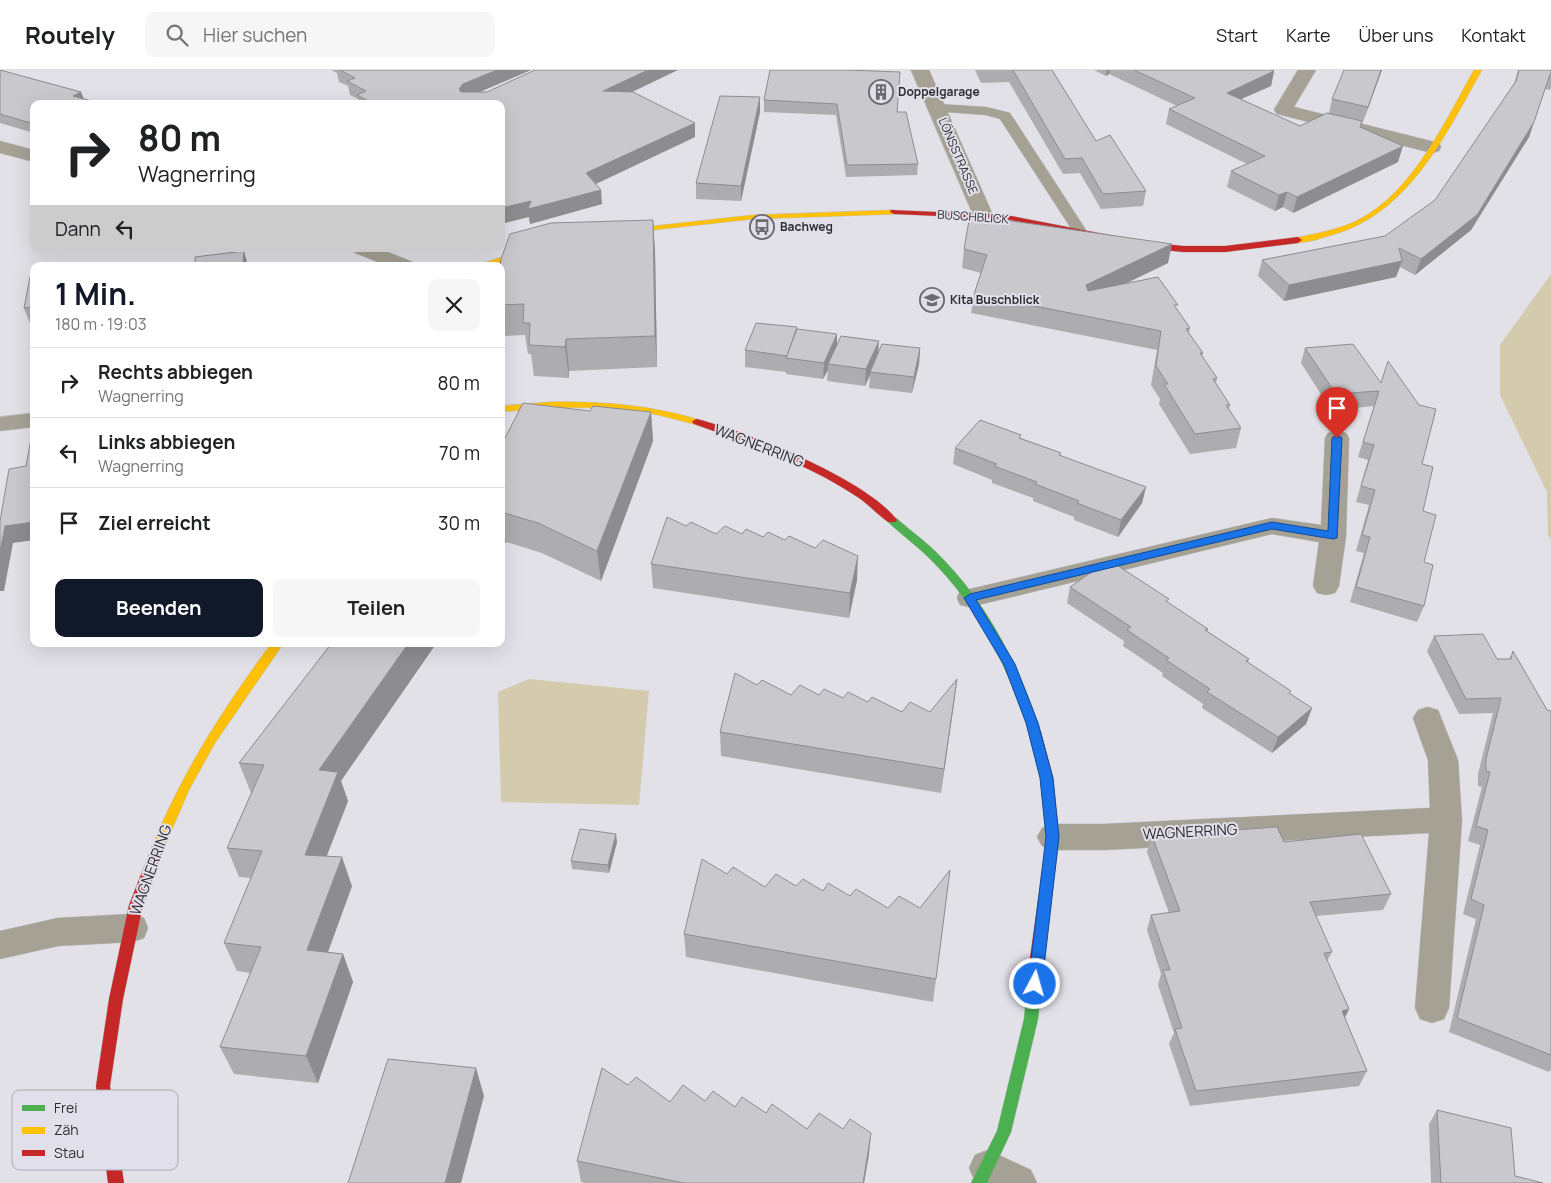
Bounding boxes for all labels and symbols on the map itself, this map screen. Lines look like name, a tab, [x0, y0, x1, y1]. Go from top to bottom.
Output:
building icon: Doppelgarage	[868, 79, 894, 105]
place label: Doppelgarage	[898, 83, 980, 100]
street label: LÖNSSTRASSE	[935, 115, 982, 197]
street label: BUSCHBLICK	[937, 206, 1010, 228]
bus stop icon: Bachweg	[749, 214, 775, 240]
place label: Bachweg	[780, 218, 833, 235]
school or university icon: Kita Buschblick	[919, 287, 945, 313]
place label: Kita Buschblick	[950, 291, 1040, 308]
pin	[1316, 387, 1358, 438]
street label: WAGNERRING	[711, 419, 808, 472]
street label: WAGNERRING	[1142, 819, 1238, 844]
street label: WAGNERRING	[124, 821, 177, 918]
position arrow	[1008, 957, 1060, 1009]
legend	[12, 1090, 178, 1170]
text: Frei	[54, 1098, 77, 1117]
text: Zäh	[54, 1120, 79, 1139]
text: Stau	[54, 1143, 84, 1162]

